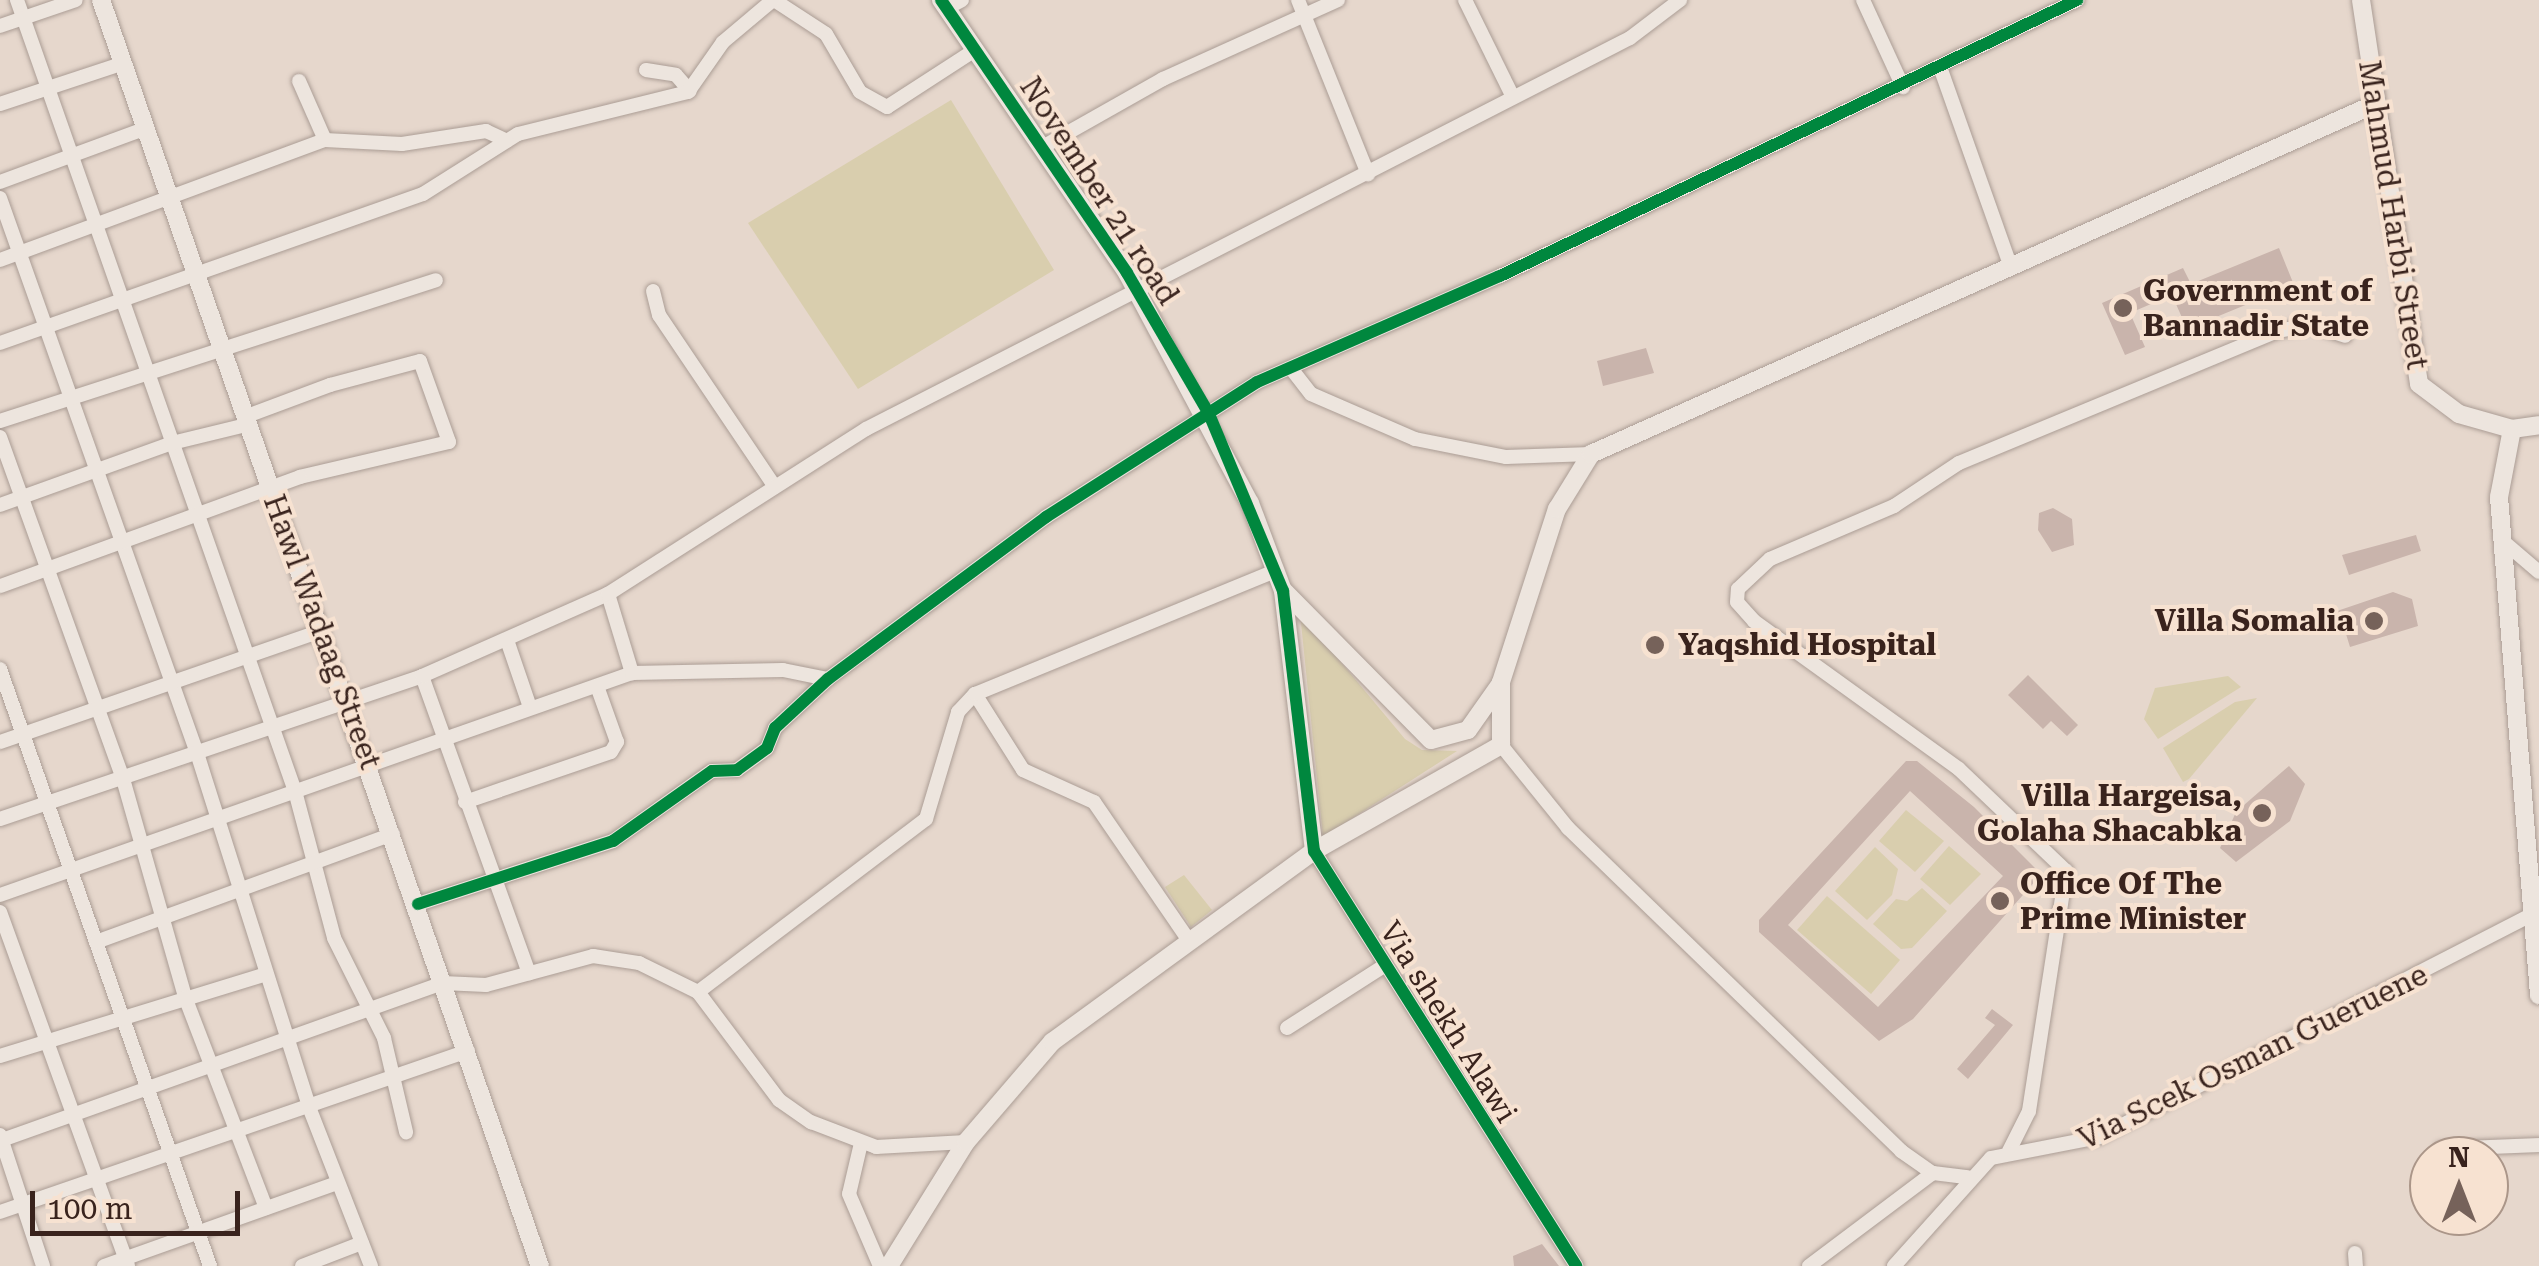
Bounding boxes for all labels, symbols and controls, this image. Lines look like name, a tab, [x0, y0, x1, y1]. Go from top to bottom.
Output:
street label: Mahmud Harbi Street	[2351, 58, 2435, 372]
street label: November 21 road	[1012, 71, 1186, 311]
place label: Government of Bannadir State	[2143, 273, 2372, 344]
marker: Government of Bannadir State	[2112, 297, 2134, 319]
street label: Hawl Wadaag Street	[256, 490, 388, 774]
place label: Villa Somalia	[2155, 603, 2354, 639]
marker: Villa Somalia	[2363, 610, 2385, 632]
place label: Yaqshid Hospital	[1678, 627, 1936, 663]
marker: Yaqshid Hospital	[1642, 632, 1668, 658]
place label: Villa Hargeisa, Golaha Shacabka	[1977, 778, 2242, 848]
marker: Villa Hargeisa, Golaha Shacabka	[2251, 802, 2273, 824]
place label: Office Of The Prime Minister	[2020, 866, 2246, 936]
marker: Office Of The Prime Minister	[1989, 890, 2011, 912]
street label: Via shekh Alawi	[1372, 915, 1524, 1129]
street label: Via Scek Osman Gueruene	[2072, 957, 2434, 1157]
north arrow	[2409, 1136, 2509, 1236]
text: N	[2448, 1141, 2470, 1174]
scale bar	[35, 1171, 245, 1233]
text: 100 m	[47, 1191, 132, 1226]

